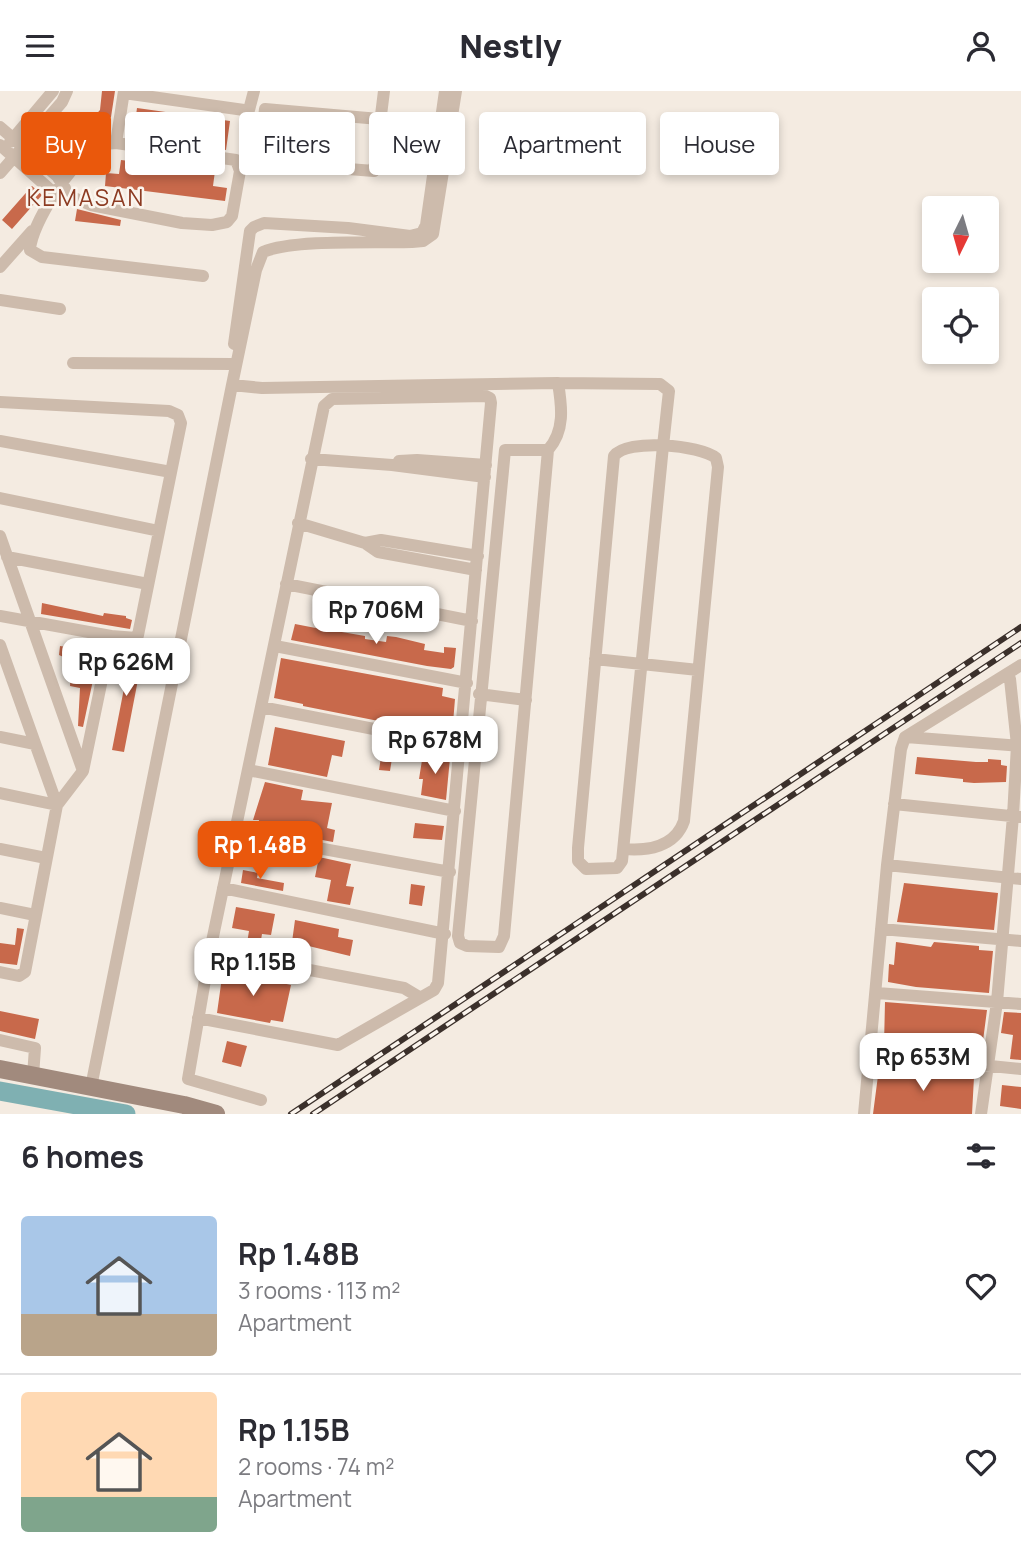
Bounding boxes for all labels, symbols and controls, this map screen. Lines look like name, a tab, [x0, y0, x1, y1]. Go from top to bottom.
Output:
text: Nestly	[459, 24, 562, 68]
icon: menu	[21, 27, 59, 65]
icon: person	[962, 27, 1000, 65]
chip: Buy	[21, 112, 111, 175]
chip: Rent	[125, 112, 225, 175]
chip: Filters	[239, 112, 355, 175]
chip: New	[369, 112, 465, 175]
chip: Apartment	[479, 112, 646, 175]
chip: House	[660, 112, 779, 175]
district label: KEMASAN	[27, 181, 145, 213]
north arrow	[922, 196, 999, 273]
map controls	[922, 196, 999, 364]
button: locate	[922, 287, 999, 364]
pin: Rp 706M	[311, 587, 441, 646]
text: Rp 706M	[328, 593, 424, 625]
pin: Rp 626M	[61, 639, 191, 698]
text: Rp 626M	[78, 645, 174, 677]
pin: Rp 678M	[370, 717, 500, 776]
text: Rp 678M	[388, 723, 482, 755]
pin: Rp 1.48B	[188, 821, 332, 881]
text: Rp 1.48B	[214, 828, 306, 860]
pin: Rp 1.15B	[181, 939, 325, 998]
text: Rp 1.15B	[210, 945, 296, 977]
pin: Rp 653M	[858, 1033, 988, 1093]
text: Rp 653M	[876, 1040, 970, 1072]
text: 6 homes	[21, 1136, 144, 1177]
icon: filters	[962, 1137, 1000, 1175]
text: Rp 1.48B	[238, 1233, 359, 1274]
icon: home	[77, 1244, 161, 1328]
icon: heart	[962, 1267, 1000, 1305]
text: 3 rooms · 113 m²	[238, 1274, 401, 1306]
text: Apartment	[238, 1306, 352, 1338]
text: Rp 1.15B	[238, 1409, 349, 1450]
icon: home	[77, 1420, 161, 1504]
icon: heart	[962, 1443, 1000, 1481]
text: 2 rooms · 74 m²	[238, 1450, 394, 1482]
text: Apartment	[238, 1482, 352, 1514]

